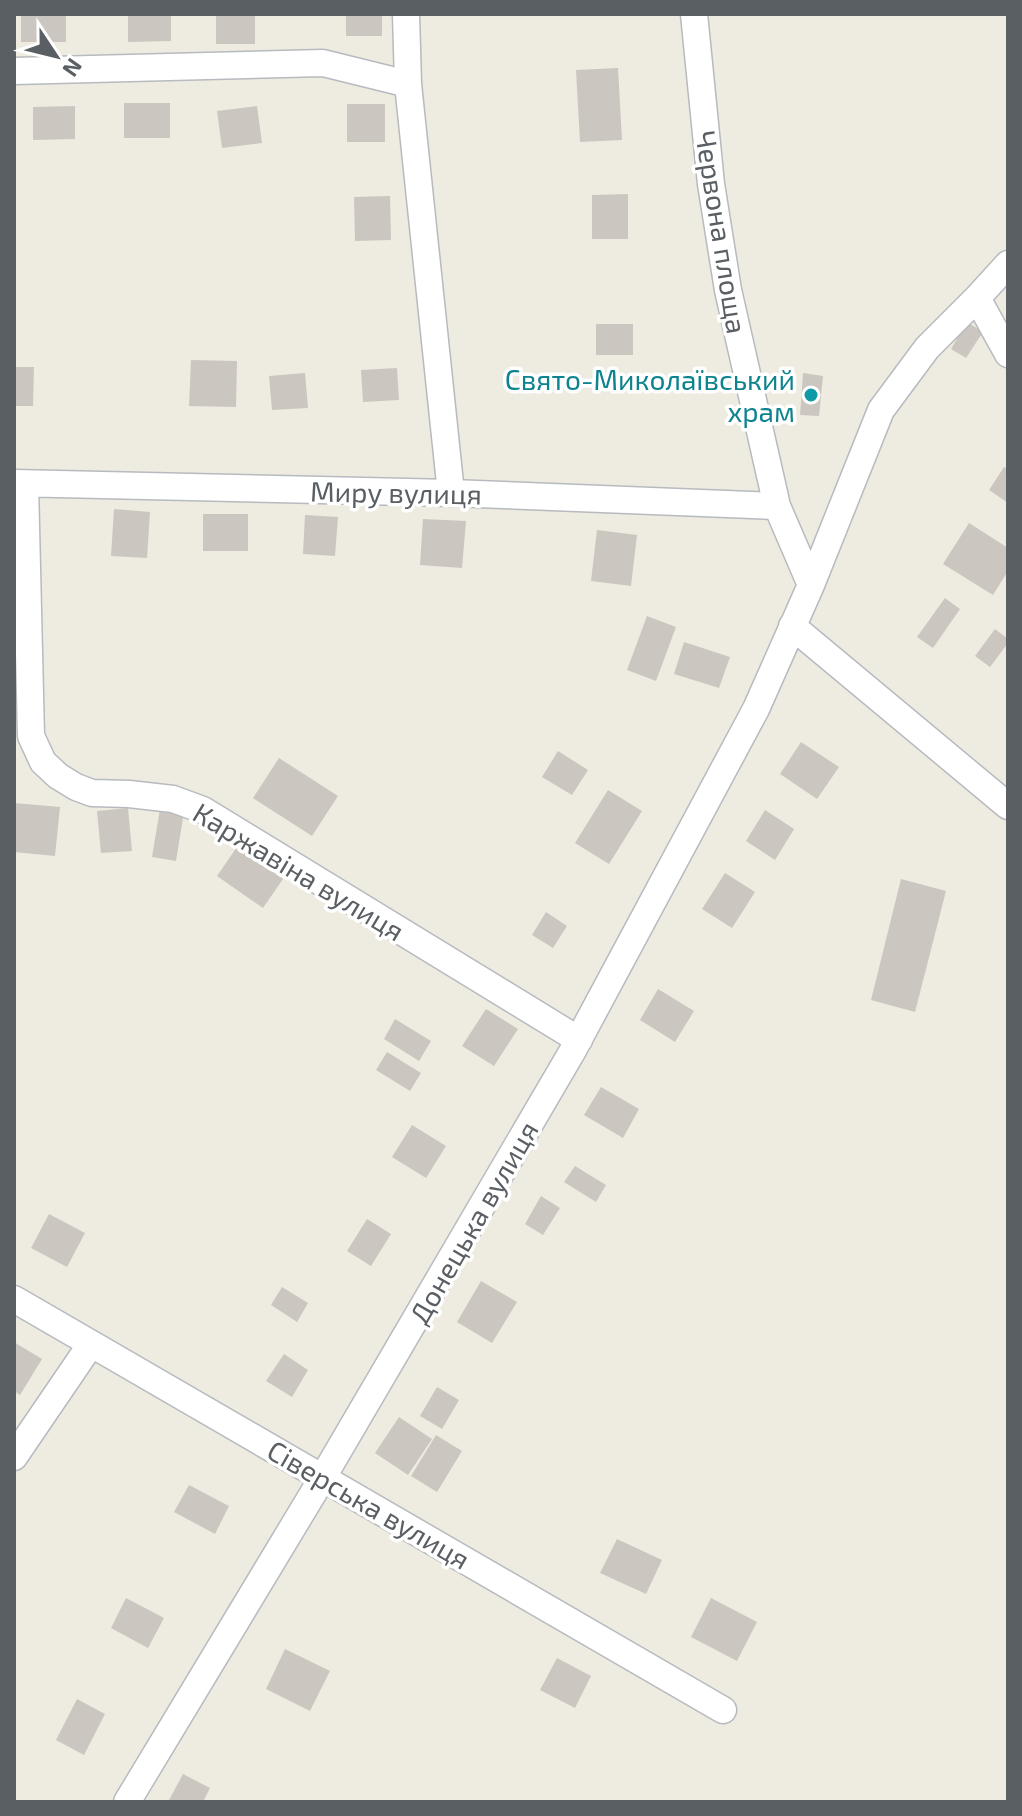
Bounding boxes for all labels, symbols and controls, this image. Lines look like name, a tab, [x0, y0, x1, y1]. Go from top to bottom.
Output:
north arrow	[16, 16, 96, 96]
text: N	[58, 54, 88, 82]
street label: Червона площа	[689, 128, 755, 336]
place label: Свято-Миколаївський храм	[505, 362, 795, 428]
marker: Свято-Миколаївський храм	[802, 386, 820, 404]
street label: Миру вулиця	[310, 474, 482, 510]
street label: Каржавіна вулиця	[187, 795, 411, 947]
street label: Донецька вулиця	[401, 1115, 545, 1329]
street label: Сіверська вулиця	[262, 1432, 476, 1576]

